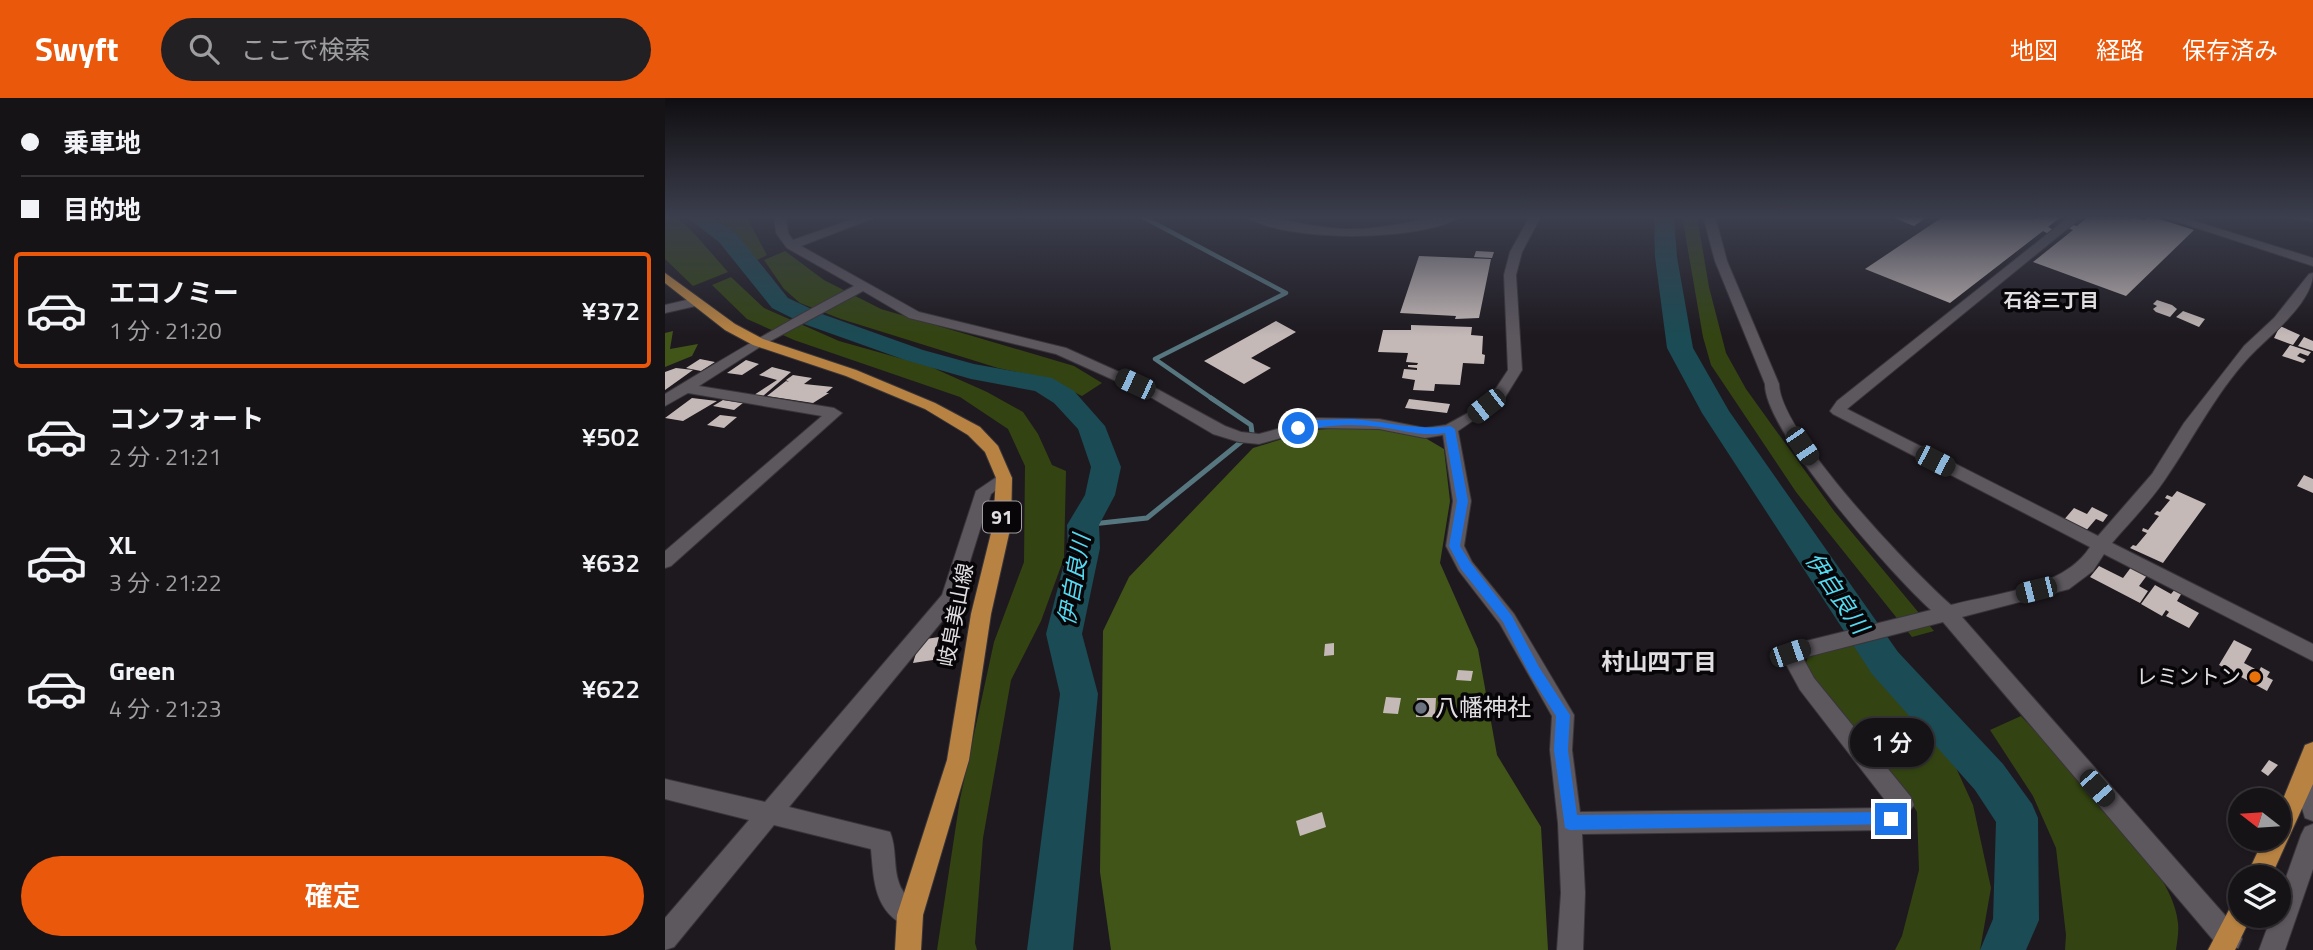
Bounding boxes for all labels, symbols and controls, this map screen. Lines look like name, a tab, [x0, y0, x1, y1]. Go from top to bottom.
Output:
search box	[161, 18, 651, 81]
text: Swyft	[35, 24, 119, 74]
icon: search	[185, 30, 223, 68]
text: ここで検索	[241, 30, 371, 69]
text: 地図	[2010, 32, 2058, 68]
text: 経路	[2096, 32, 2144, 68]
text: 保存済み	[2182, 32, 2278, 68]
text: 乗車地	[63, 123, 141, 162]
text: 目的地	[63, 190, 141, 229]
text: エコノミー	[109, 273, 239, 312]
icon: car	[25, 279, 88, 342]
district label: 石谷三丁目	[2003, 285, 2099, 314]
text: ¥372	[582, 291, 640, 330]
text: 1 分 · 21:20	[109, 313, 222, 348]
car	[1112, 366, 1159, 402]
car	[1463, 385, 1510, 427]
text: コンフォート	[109, 399, 264, 438]
icon: car	[25, 405, 88, 468]
route start	[1282, 412, 1314, 444]
text: ¥502	[582, 417, 640, 456]
car	[1782, 423, 1823, 469]
text: 2 分 · 21:21	[109, 439, 222, 474]
car	[1912, 442, 1959, 480]
road number: 91	[983, 502, 1021, 532]
text: XL	[109, 525, 136, 564]
water label: 伊自良川	[1048, 529, 1099, 628]
icon: car	[25, 531, 88, 594]
text: ¥632	[582, 543, 640, 582]
water label: 伊自良川	[1797, 545, 1879, 643]
street label: 岐阜美山線	[929, 560, 981, 669]
text: 3 分 · 21:22	[109, 565, 222, 600]
car	[2014, 575, 2059, 605]
car	[1767, 636, 1814, 670]
district label: 村山四丁目	[1602, 644, 1717, 679]
text: Green	[109, 651, 175, 690]
icon: car	[25, 657, 88, 720]
place label: レミントン	[2136, 660, 2241, 692]
text: ¥622	[582, 669, 640, 708]
marker: レミントン	[2247, 669, 2263, 685]
place label: 八幡神社	[1435, 689, 1531, 725]
text: 4 分 · 21:23	[109, 691, 222, 726]
marker: 八幡神社	[1413, 700, 1429, 716]
callout: 1 分	[1849, 718, 1933, 766]
text: 1 分	[1872, 725, 1912, 760]
car	[2076, 765, 2119, 811]
north arrow	[2228, 788, 2291, 850]
map controls	[2228, 788, 2291, 928]
route end	[1875, 803, 1907, 835]
button: 確定	[21, 856, 644, 936]
button: layers	[2228, 865, 2291, 928]

